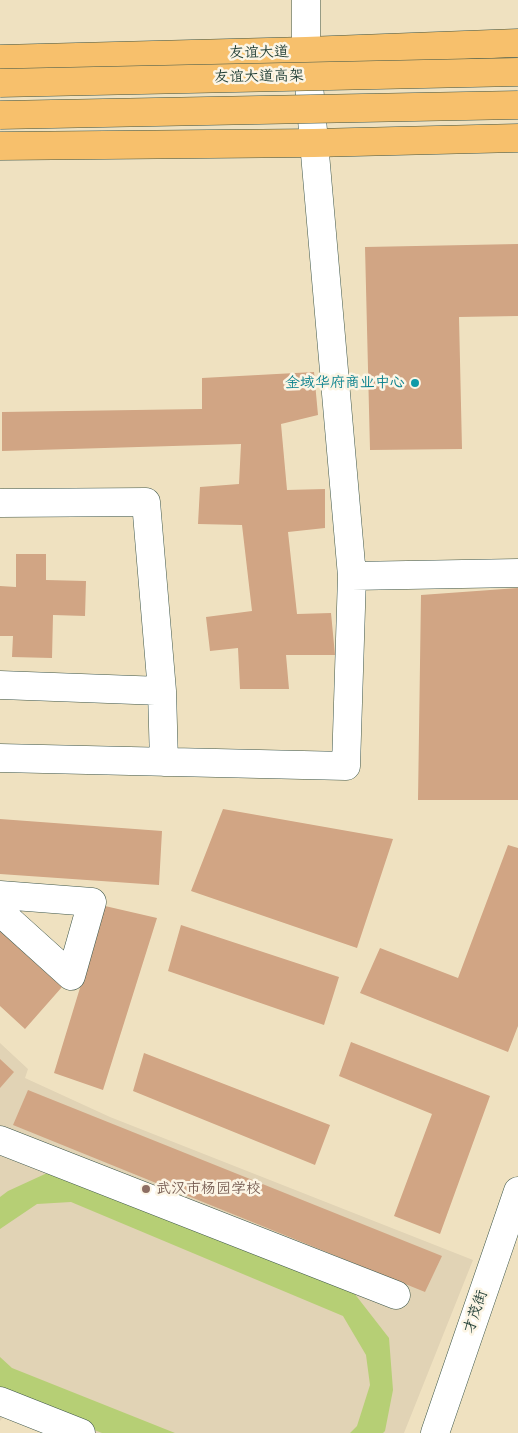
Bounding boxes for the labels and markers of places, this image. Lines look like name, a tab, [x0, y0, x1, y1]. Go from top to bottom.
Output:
place label: 金域华府商业中心	[285, 374, 405, 392]
marker: 金域华府商业中心	[409, 377, 421, 389]
place label: 武汉市杨园学校	[156, 1180, 261, 1198]
marker: 武汉市杨园学校	[140, 1183, 152, 1195]

